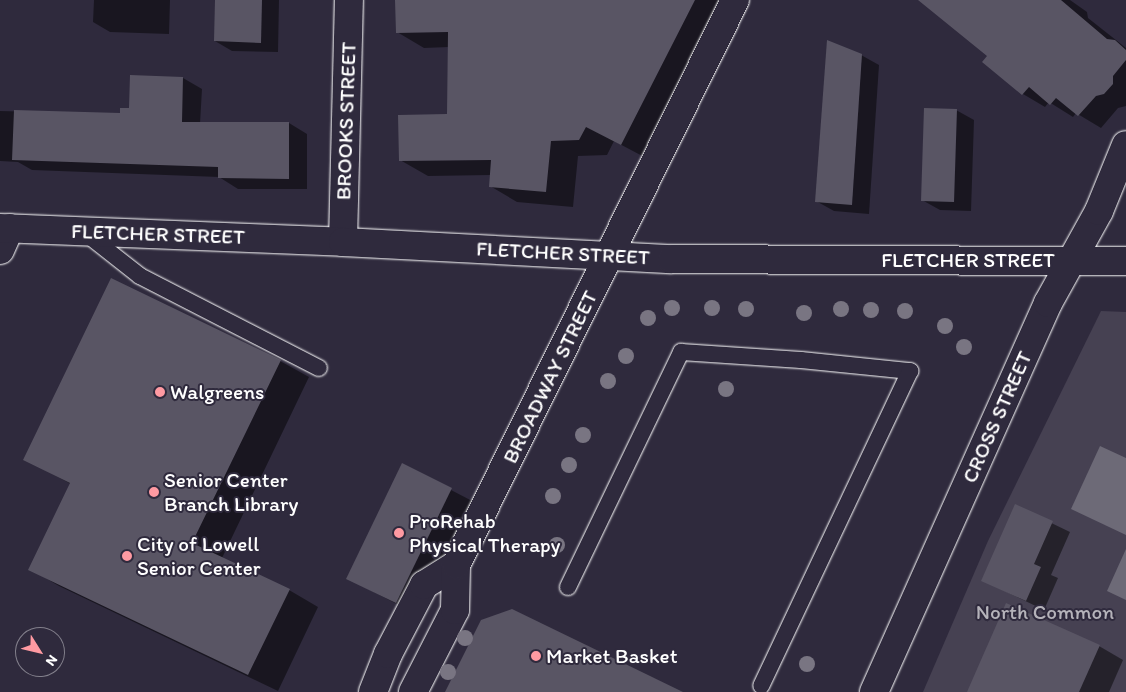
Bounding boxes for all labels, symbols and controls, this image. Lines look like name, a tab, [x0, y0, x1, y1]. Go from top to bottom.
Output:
street label: BROOKS STREET	[331, 41, 361, 201]
street label: FLETCHER STREET	[71, 218, 245, 250]
street label: FLETCHER STREET	[476, 236, 650, 270]
street label: FLETCHER STREET	[881, 247, 1055, 273]
street label: BROADWAY STREET	[497, 287, 603, 467]
street label: CROSS STREET	[957, 347, 1037, 487]
place label: Walgreens	[170, 379, 264, 405]
marker: Walgreens	[154, 386, 166, 398]
place label: Senior Center Branch Library	[164, 467, 297, 517]
marker: Senior Center Branch Library	[148, 486, 160, 498]
place label: ProRehab Physical Therapy	[409, 508, 560, 558]
marker: ProRehab Physical Therapy	[393, 527, 405, 539]
place label: City of Lowell Senior Center	[137, 531, 261, 581]
marker: City of Lowell Senior Center	[121, 550, 133, 562]
park label: North Common	[976, 599, 1114, 625]
north arrow	[15, 627, 65, 677]
place label: Market Basket	[546, 643, 678, 669]
marker: Market Basket	[530, 650, 542, 662]
text: N	[42, 652, 61, 669]

